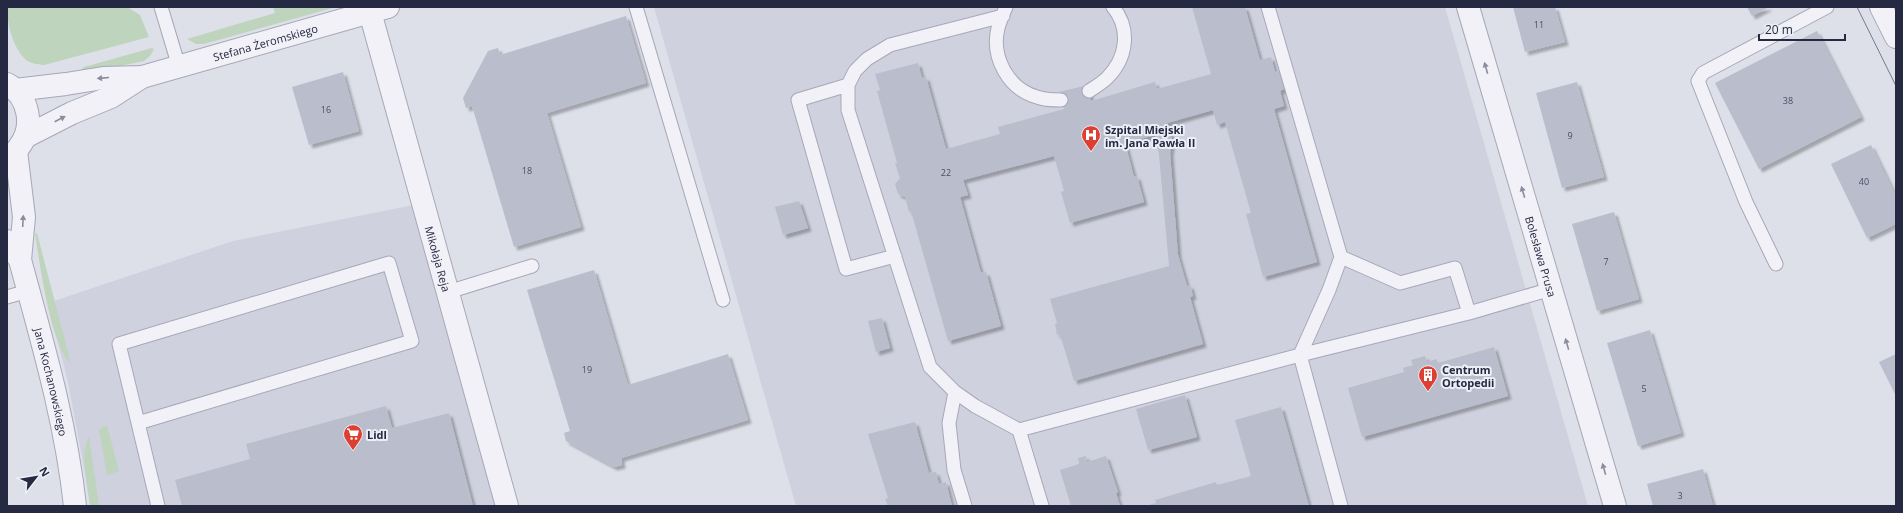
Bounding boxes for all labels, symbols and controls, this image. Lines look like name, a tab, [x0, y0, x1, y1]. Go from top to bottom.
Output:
scale bar	[1759, 16, 1845, 42]
house number: 11	[1534, 18, 1544, 31]
street label: Stefana Żeromskiego	[211, 20, 320, 64]
text: 20 m	[1765, 21, 1793, 38]
one-way arrow	[1483, 61, 1489, 73]
one-way arrow	[97, 75, 110, 82]
house number: 38	[1783, 94, 1793, 107]
house number: 16	[321, 103, 331, 116]
one-way arrow	[54, 116, 66, 122]
place label: Szpital Miejski im. Jana Pawła II	[1105, 122, 1195, 150]
hospital icon: Szpital Miejski im. Jana Pawła II	[1080, 124, 1102, 152]
house number: 9	[1567, 129, 1573, 142]
house number: 18	[522, 164, 532, 177]
house number: 22	[941, 166, 951, 179]
house number: 40	[1859, 175, 1869, 188]
one-way arrow	[1520, 186, 1526, 198]
one-way arrow	[20, 214, 26, 227]
street label: Bolesława Prusa	[1522, 214, 1560, 299]
street label: Mikołaja Reja	[422, 224, 455, 293]
house number: 7	[1603, 255, 1609, 268]
street label: Jana Kochanowskiego	[31, 325, 72, 438]
one-way arrow	[1564, 338, 1570, 350]
place label: Centrum Ortopedii	[1442, 362, 1494, 390]
house number: 19	[582, 363, 592, 376]
building icon: Centrum Ortopedii	[1417, 364, 1439, 392]
house number: 5	[1641, 382, 1647, 395]
supermarket icon: Lidl	[342, 423, 364, 451]
place label: Lidl	[367, 427, 387, 442]
north arrow	[16, 457, 56, 497]
one-way arrow	[1601, 462, 1607, 474]
text: N	[36, 464, 54, 479]
house number: 3	[1677, 489, 1683, 502]

